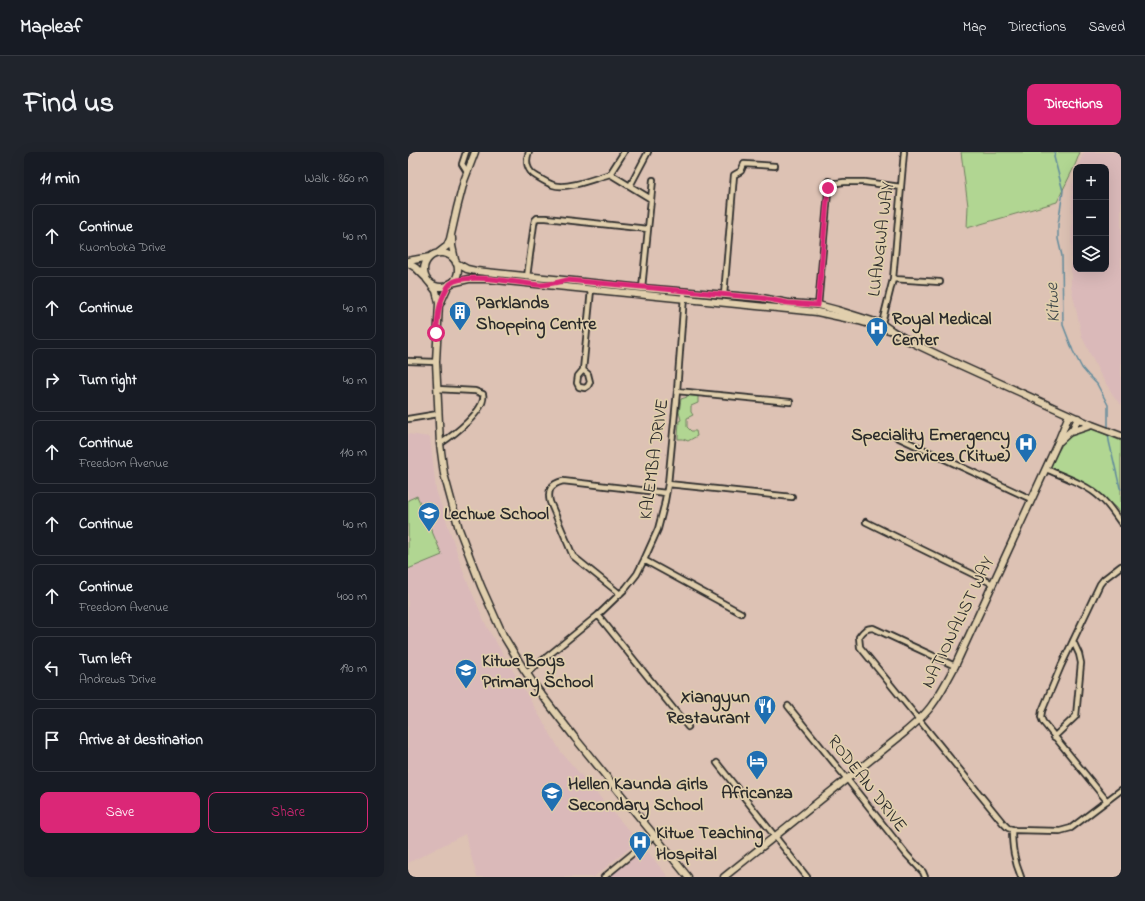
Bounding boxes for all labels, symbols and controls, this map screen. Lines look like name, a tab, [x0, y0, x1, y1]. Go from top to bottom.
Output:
text: Mapleaf	[20, 14, 82, 41]
text: Map	[963, 17, 986, 38]
text: Directions	[1008, 17, 1066, 38]
text: Saved	[1088, 17, 1125, 38]
text: Find us	[24, 84, 114, 125]
button: Directions	[1027, 84, 1121, 125]
map controls	[1073, 164, 1109, 272]
button: +	[1073, 164, 1109, 200]
text: 11 min	[40, 166, 80, 191]
text: Walk · 860 m	[304, 169, 368, 188]
route end	[819, 179, 837, 197]
street label: LUANGWA WAY	[862, 180, 902, 298]
button: −	[1073, 200, 1109, 236]
text: Continue	[79, 216, 133, 238]
icon: ahead	[41, 225, 63, 247]
text: 40 m	[343, 227, 367, 246]
button: layers	[1073, 236, 1109, 272]
text: Kuomboka Drive	[79, 238, 166, 257]
water label: Kitwe	[1039, 281, 1068, 324]
place label: Parklands Shopping Centre	[476, 291, 597, 339]
icon: ahead	[41, 297, 63, 319]
text: Continue	[79, 297, 133, 319]
text: 40 m	[343, 299, 367, 318]
building icon: Parklands Shopping Centre	[447, 299, 473, 332]
place label: Royal Medical Center	[892, 307, 992, 354]
hospital icon: Royal Medical Center	[864, 315, 890, 348]
route start	[427, 324, 445, 342]
icon: right	[41, 369, 63, 391]
text: Turn right	[79, 369, 137, 391]
text: 40 m	[343, 371, 367, 390]
street label: KALEMBA DRIVE	[634, 397, 676, 521]
place label: Speciality Emergency Services (Kitwe)	[851, 423, 1011, 470]
hospital icon: Speciality Emergency Services (Kitwe)	[1013, 431, 1039, 464]
text: Continue	[79, 432, 133, 454]
icon: ahead	[41, 441, 63, 463]
text: 110 m	[340, 443, 367, 462]
text: Freedom Avenue	[79, 454, 168, 473]
school or university icon: Lechwe School	[416, 500, 442, 533]
place label: Lechwe School	[444, 502, 549, 528]
icon: ahead	[41, 513, 63, 535]
text: Continue	[79, 513, 133, 535]
text: 40 m	[343, 515, 367, 534]
street label: NATIONALIST WAY	[916, 552, 1002, 693]
text: Continue	[79, 576, 133, 598]
icon: ahead	[41, 585, 63, 607]
text: 400 m	[337, 587, 367, 606]
text: Freedom Avenue	[79, 598, 168, 617]
text: Turn left	[79, 648, 132, 670]
place label: Kitwe Boys Primary School	[482, 649, 593, 697]
icon: left	[41, 657, 63, 679]
school or university icon: Kitwe Boys Primary School	[453, 657, 479, 690]
text: 190 m	[340, 659, 367, 678]
text: Andrews Drive	[79, 670, 156, 689]
place label: Xiangyun Restaurant	[667, 685, 751, 732]
restaurant icon: Xiangyun Restaurant	[752, 693, 778, 726]
icon: arrive	[41, 729, 63, 751]
text: Arrive at destination	[79, 729, 203, 751]
street label: RODEAN DRIVE	[820, 730, 913, 838]
hotel icon: Africanza	[744, 748, 770, 781]
place label: Hellen Kaunda Girls Secondary School	[568, 772, 708, 820]
school or university icon: Hellen Kaunda Girls Secondary School	[539, 780, 565, 813]
place label: Africanza	[721, 781, 793, 807]
button: Save	[40, 792, 200, 833]
button: Share	[208, 792, 368, 833]
place label: Kitwe Teaching Hospital	[656, 821, 763, 868]
hospital icon: Kitwe Teaching Hospital	[627, 829, 653, 862]

